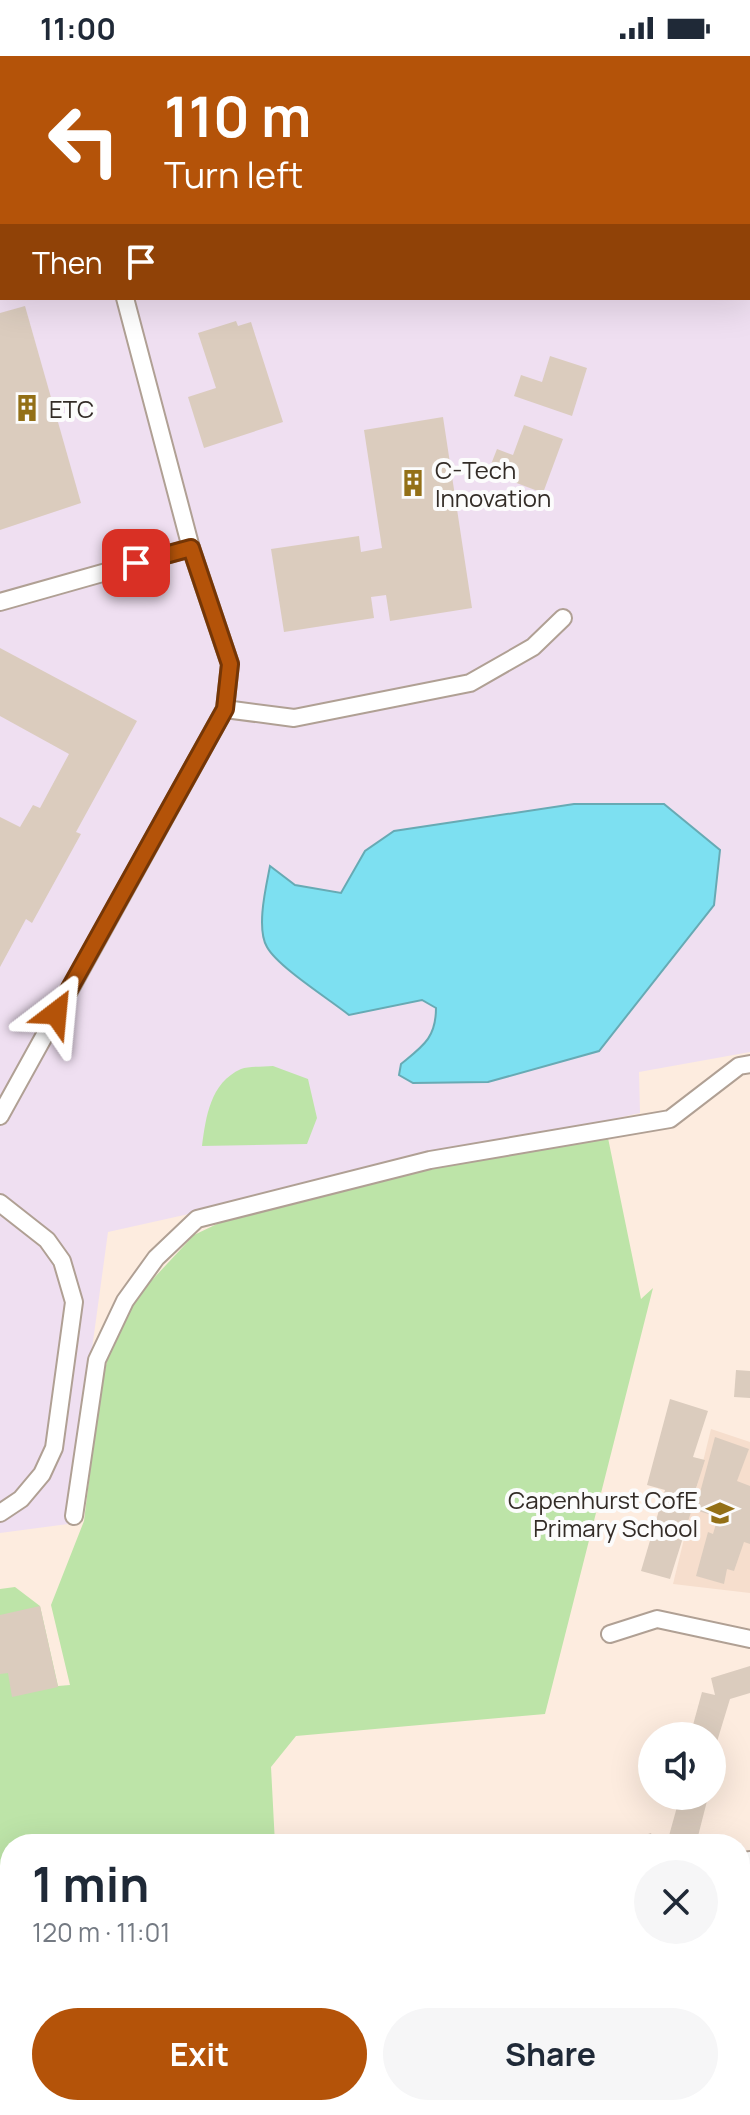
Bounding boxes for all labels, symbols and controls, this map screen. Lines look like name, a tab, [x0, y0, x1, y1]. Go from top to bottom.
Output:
text: 11:00	[40, 8, 116, 49]
text: 110 m	[164, 77, 311, 154]
icon: left	[32, 88, 136, 192]
text: Turn left	[164, 150, 303, 199]
icon: arrive	[119, 240, 163, 284]
text: Then	[32, 242, 103, 283]
place label: ETC	[49, 392, 94, 425]
building icon: ETC	[12, 393, 42, 423]
place label: C-Tech Innovation	[435, 453, 551, 514]
building icon: C-Tech Innovation	[398, 468, 428, 498]
pin	[102, 529, 170, 597]
icon: arrive	[114, 541, 158, 585]
position arrow	[14, 971, 98, 1055]
place label: Capenhurst CofE Primary School	[508, 1483, 698, 1544]
school or university icon: Capenhurst CofE Primary School	[705, 1498, 735, 1528]
map controls	[638, 1722, 726, 1810]
button: sound	[638, 1722, 726, 1810]
text: 1 min	[32, 1851, 149, 1916]
button: close	[634, 1860, 718, 1944]
text: 120 m · 11:01	[32, 1914, 170, 1950]
button: Exit	[32, 2008, 367, 2100]
button: Share	[383, 2008, 718, 2100]

